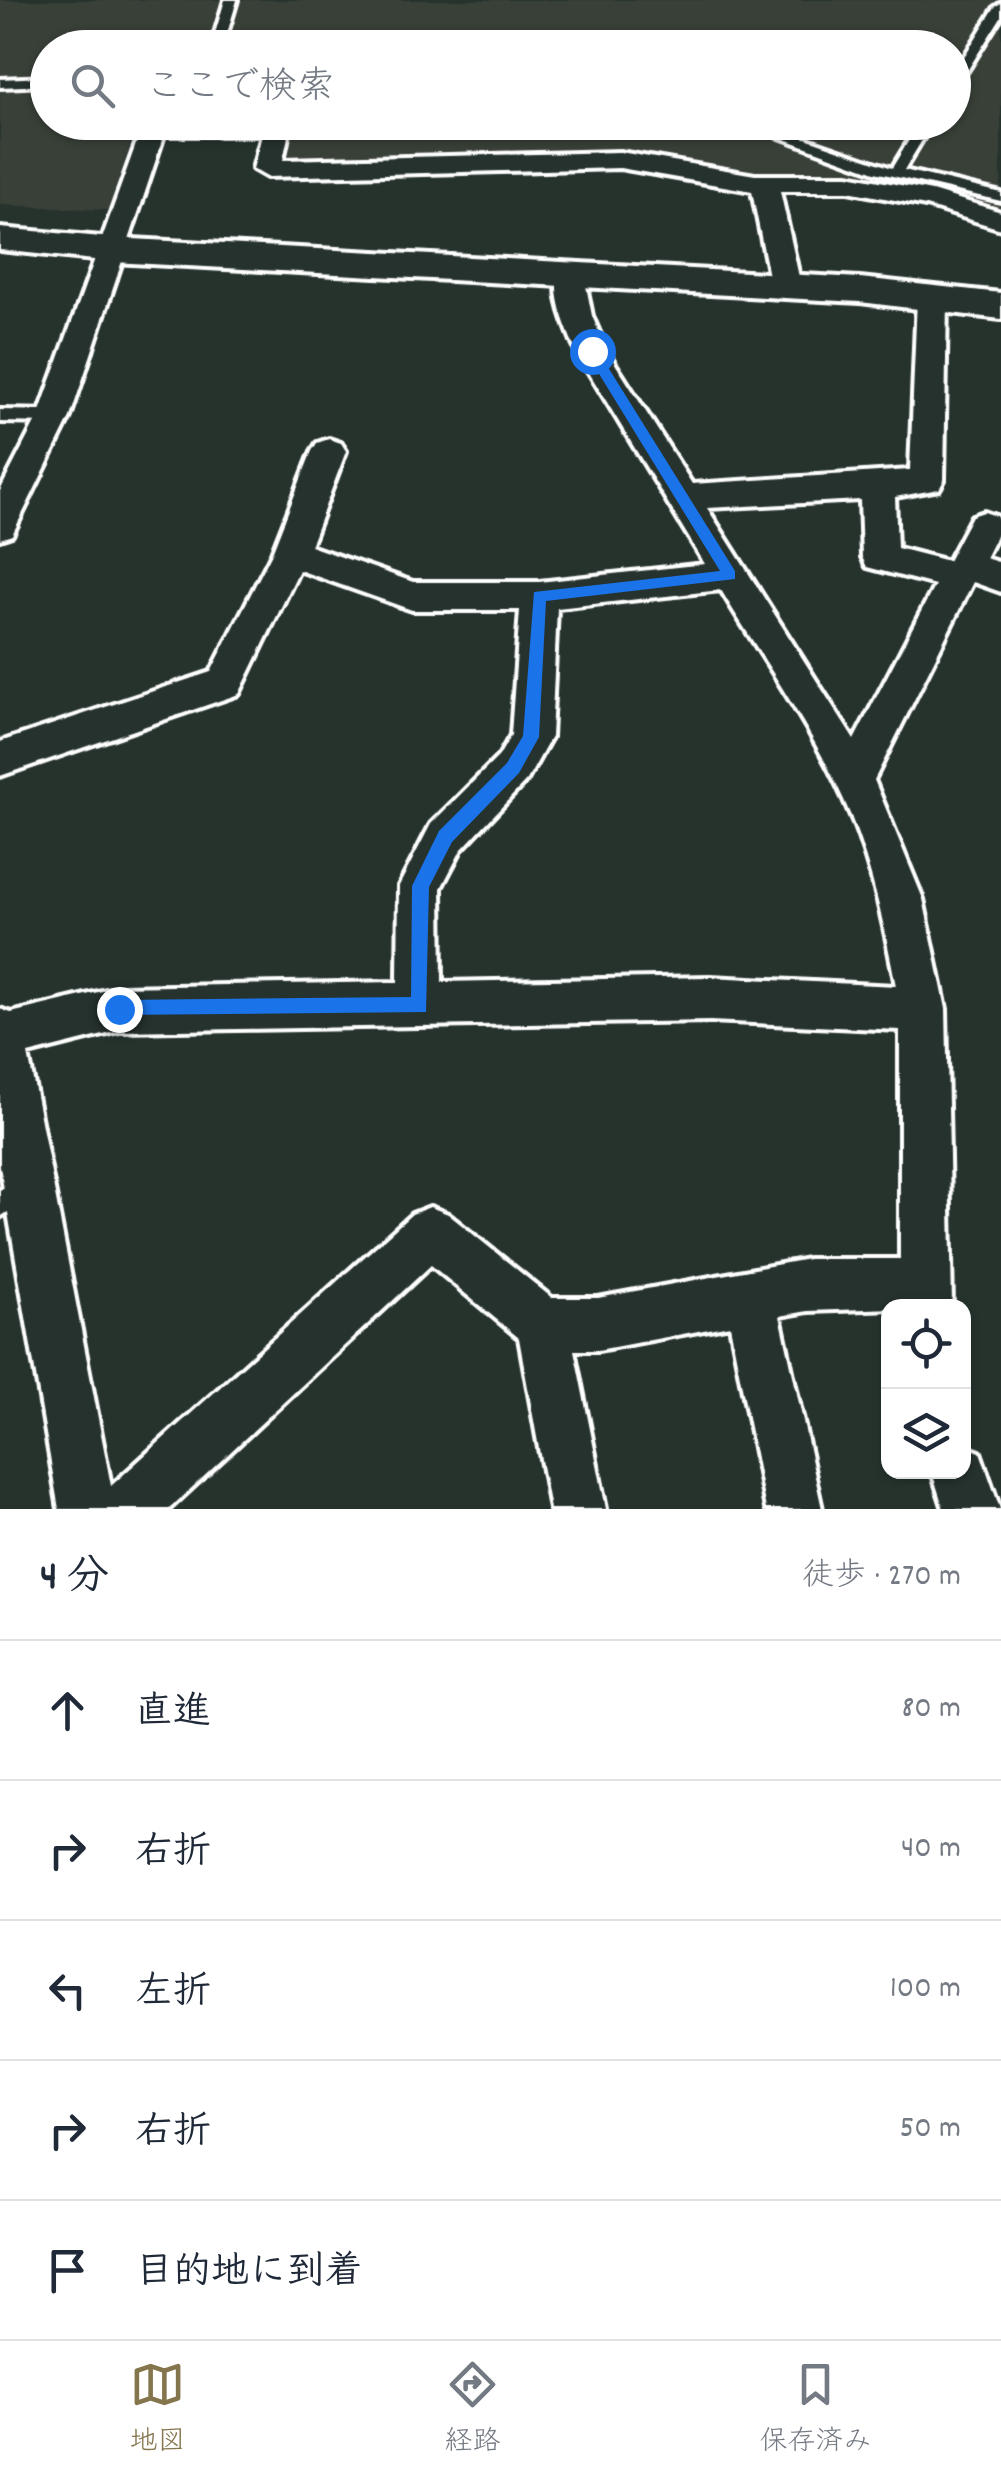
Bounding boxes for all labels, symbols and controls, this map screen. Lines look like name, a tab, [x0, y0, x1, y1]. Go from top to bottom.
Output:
search box	[30, 30, 971, 140]
icon: search	[65, 58, 120, 113]
text: ここで検索	[145, 62, 335, 117]
route start	[570, 329, 616, 375]
route end	[97, 987, 143, 1033]
map controls	[881, 1299, 971, 1479]
button: locate	[881, 1299, 971, 1389]
button: layers	[881, 1389, 971, 1479]
text: 4 分	[40, 1550, 109, 1610]
text: 徒歩 · 270 m	[802, 1555, 961, 1601]
icon: ahead	[40, 1683, 95, 1738]
text: 直進	[135, 1687, 211, 1742]
text: 80 m	[901, 1687, 961, 1733]
icon: right	[40, 1823, 95, 1878]
text: 右折	[135, 1827, 211, 1882]
text: 40 m	[901, 1827, 961, 1873]
icon: left	[40, 1963, 95, 2018]
text: 左折	[135, 1967, 211, 2022]
text: 100 m	[890, 1967, 961, 2013]
icon: right	[40, 2103, 95, 2158]
text: 右折	[135, 2107, 211, 2162]
text: 50 m	[899, 2107, 961, 2153]
icon: arrive	[40, 2243, 95, 2298]
text: 目的地に到着	[135, 2247, 363, 2302]
tab: 地図	[129, 2357, 186, 2464]
tab: 経路	[444, 2357, 501, 2464]
tab: 保存済み	[759, 2357, 872, 2464]

